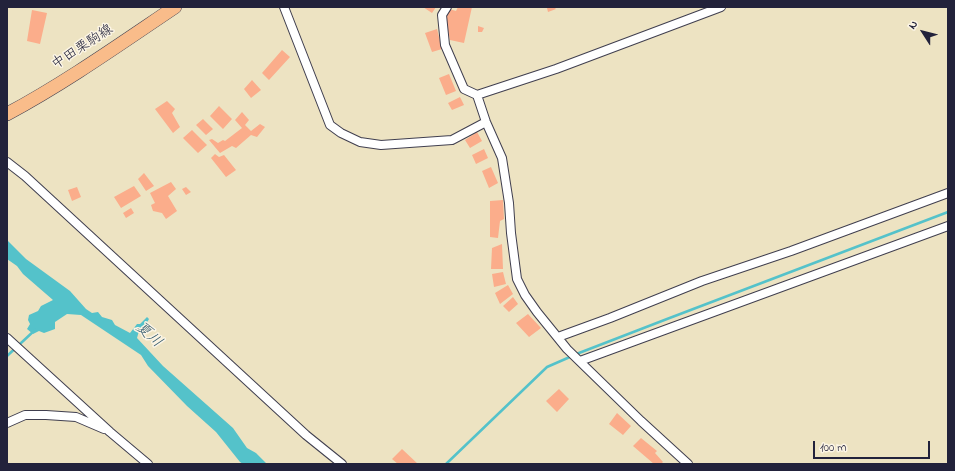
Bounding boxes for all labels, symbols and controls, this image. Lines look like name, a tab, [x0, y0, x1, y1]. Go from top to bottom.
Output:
north arrow	[903, 12, 943, 52]
text: N	[905, 17, 922, 33]
street label: 中田栗駒線	[49, 22, 117, 74]
water label: 夏川	[131, 319, 165, 353]
scale bar	[815, 433, 932, 459]
text: 100 m	[820, 439, 847, 457]

